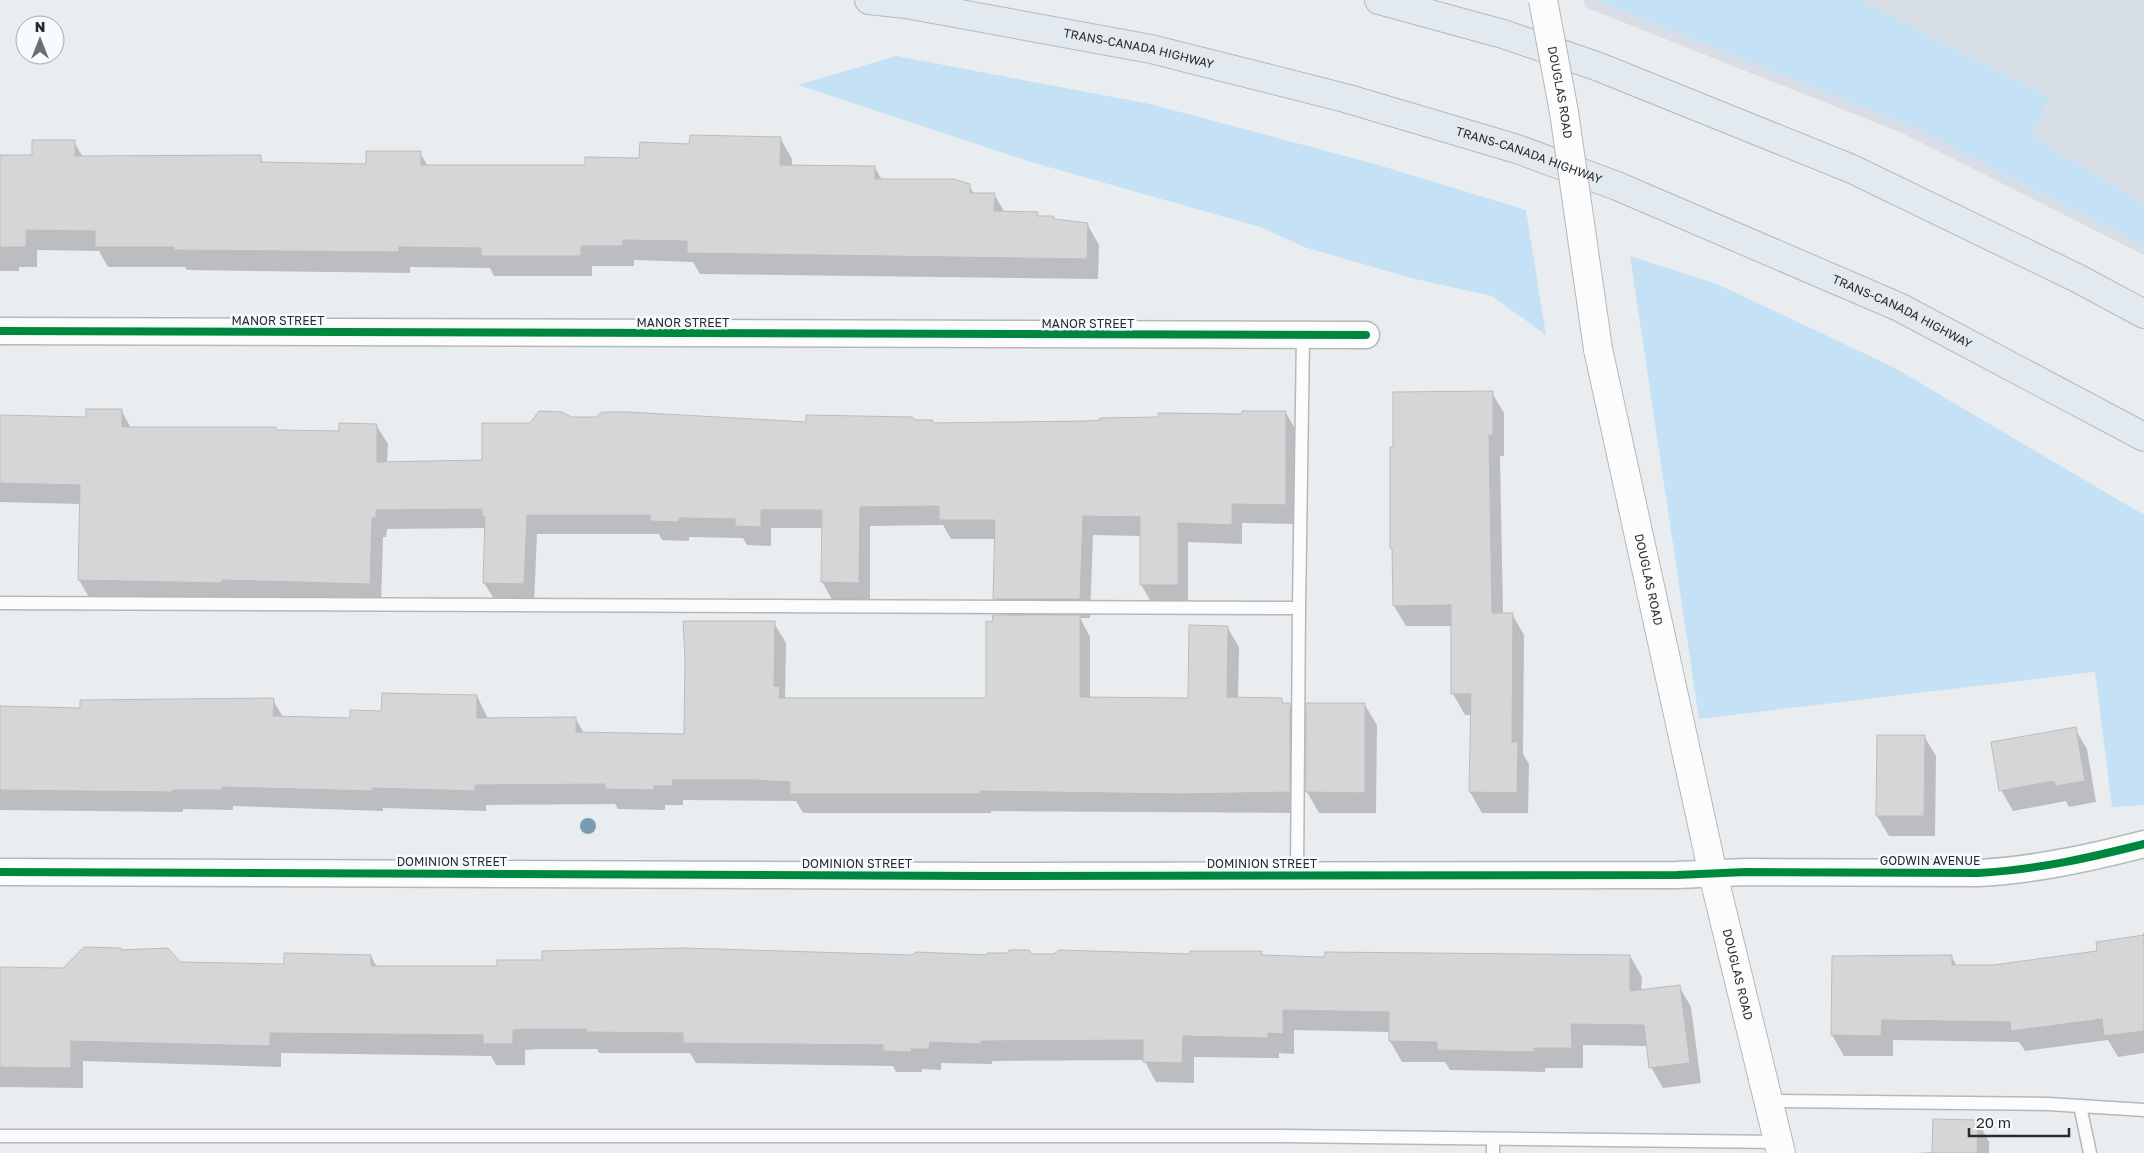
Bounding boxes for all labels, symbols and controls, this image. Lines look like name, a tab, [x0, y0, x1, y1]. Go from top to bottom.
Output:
north arrow	[15, 15, 65, 65]
text: N	[35, 18, 45, 35]
street label: TRANS-CANADA HIGHWAY	[1062, 25, 1216, 72]
street label: DOUGLAS ROAD	[1545, 45, 1576, 140]
street label: TRANS-CANADA HIGHWAY	[1454, 123, 1604, 187]
street label: TRANS-CANADA HIGHWAY	[1830, 271, 1975, 351]
street label: MANOR STREET	[232, 313, 325, 328]
street label: MANOR STREET	[637, 315, 730, 330]
street label: MANOR STREET	[1042, 316, 1135, 331]
street label: DOUGLAS ROAD	[1632, 532, 1666, 627]
street label: GODWIN AVENUE	[1880, 853, 1980, 868]
street label: DOMINION STREET	[397, 854, 508, 869]
street label: DOMINION STREET	[802, 856, 913, 871]
street label: DOMINION STREET	[1207, 856, 1318, 871]
street label: DOUGLAS ROAD	[1720, 927, 1756, 1022]
scale bar	[1969, 1106, 2069, 1138]
text: 20 m	[1976, 1113, 2011, 1131]

